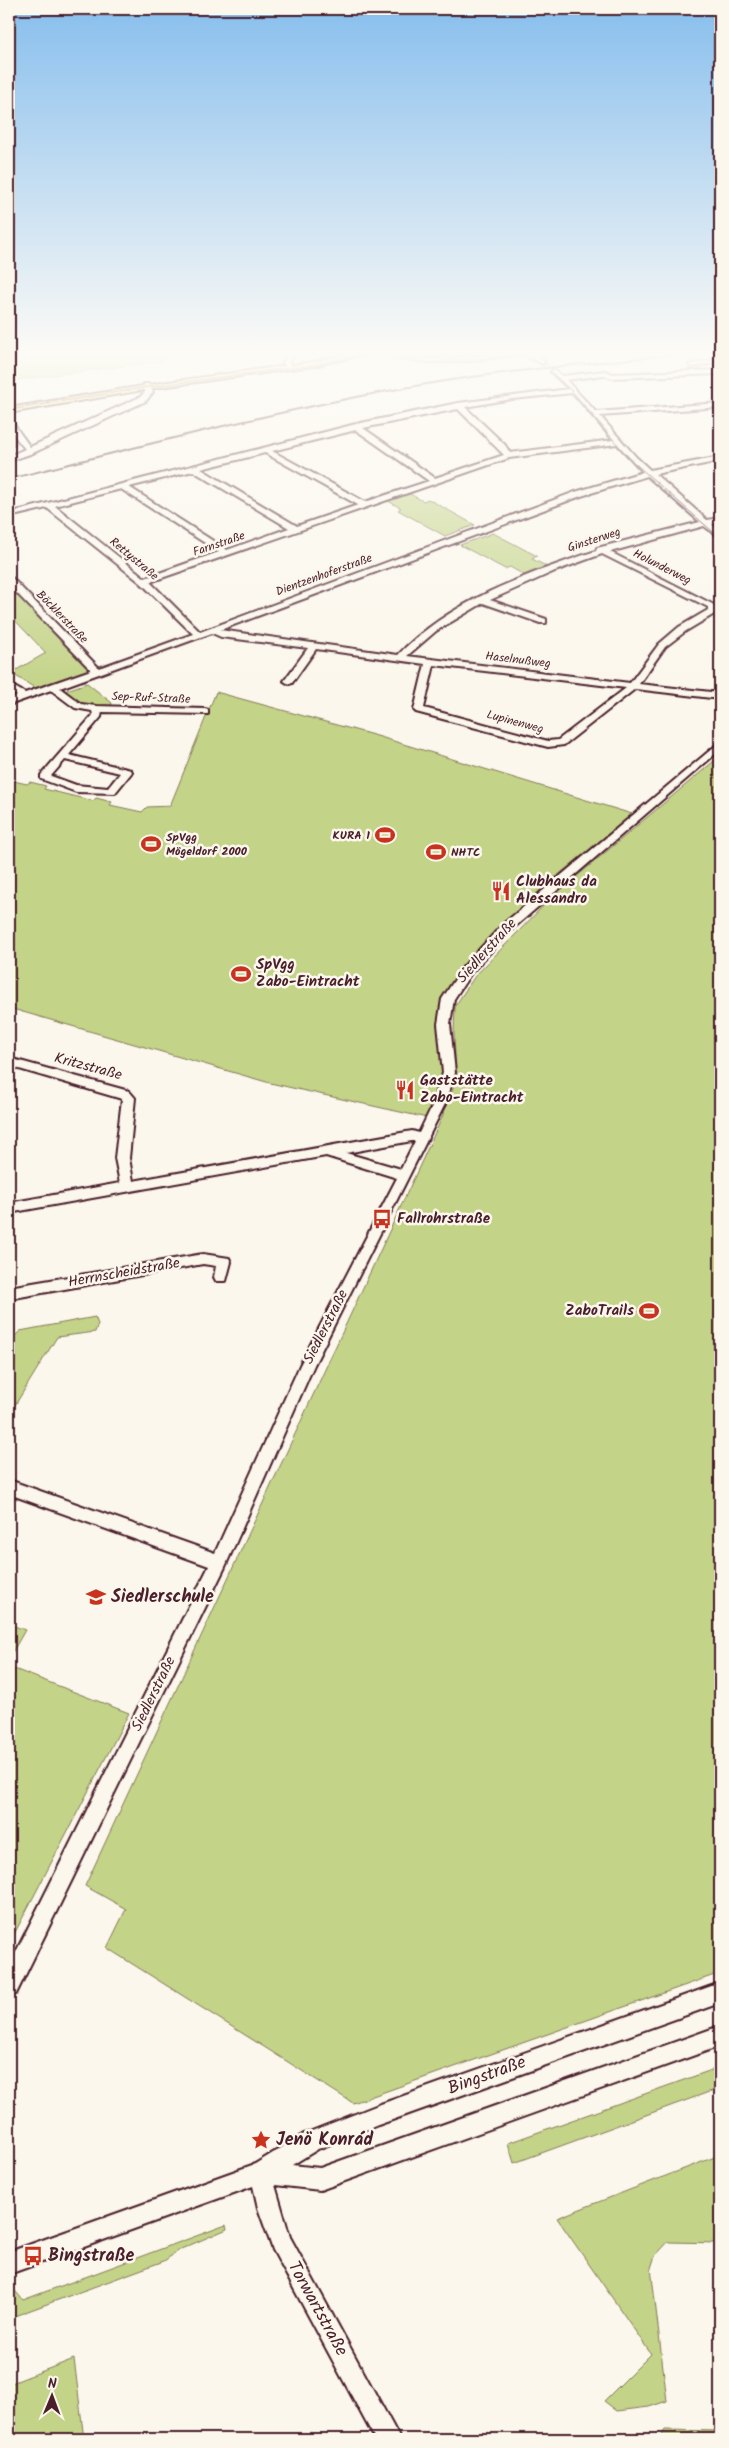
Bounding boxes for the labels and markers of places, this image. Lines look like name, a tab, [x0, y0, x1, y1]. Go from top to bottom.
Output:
sports icon: KURA 1	[374, 824, 396, 846]
place label: KURA 1	[333, 826, 370, 845]
place label: SpVgg Mögeldorf 2000	[166, 828, 248, 861]
sports icon: SpVgg Mögeldorf 2000	[140, 833, 162, 855]
sports icon: NHTC	[425, 841, 447, 863]
place label: NHTC	[451, 843, 480, 862]
place label: Clubhaus da Alessandro	[516, 870, 597, 911]
restaurant icon: Clubhaus da Alessandro	[490, 880, 512, 902]
place label: SpVgg Zabo-Eintracht	[256, 953, 360, 994]
sports icon: SpVgg Zabo-Eintracht	[230, 963, 252, 985]
place label: Gaststätte Zabo-Eintracht	[420, 1069, 524, 1110]
restaurant icon: Gaststätte Zabo-Eintracht	[394, 1079, 416, 1101]
place label: Fallrohrstraße	[397, 1207, 491, 1231]
bus stop icon: Fallrohrstraße	[371, 1208, 393, 1230]
place label: ZaboTrails	[565, 1299, 634, 1323]
sports icon: ZaboTrails	[638, 1300, 660, 1322]
place label: Siedlerschule	[111, 1583, 214, 1612]
school or university icon: Siedlerschule	[85, 1586, 107, 1608]
place label: Jenö Konrád	[276, 2126, 373, 2155]
place icon: Jenö Konrád	[250, 2129, 272, 2151]
place label: Bingstraße	[48, 2242, 135, 2271]
bus stop icon: Bingstraße	[22, 2245, 44, 2267]

